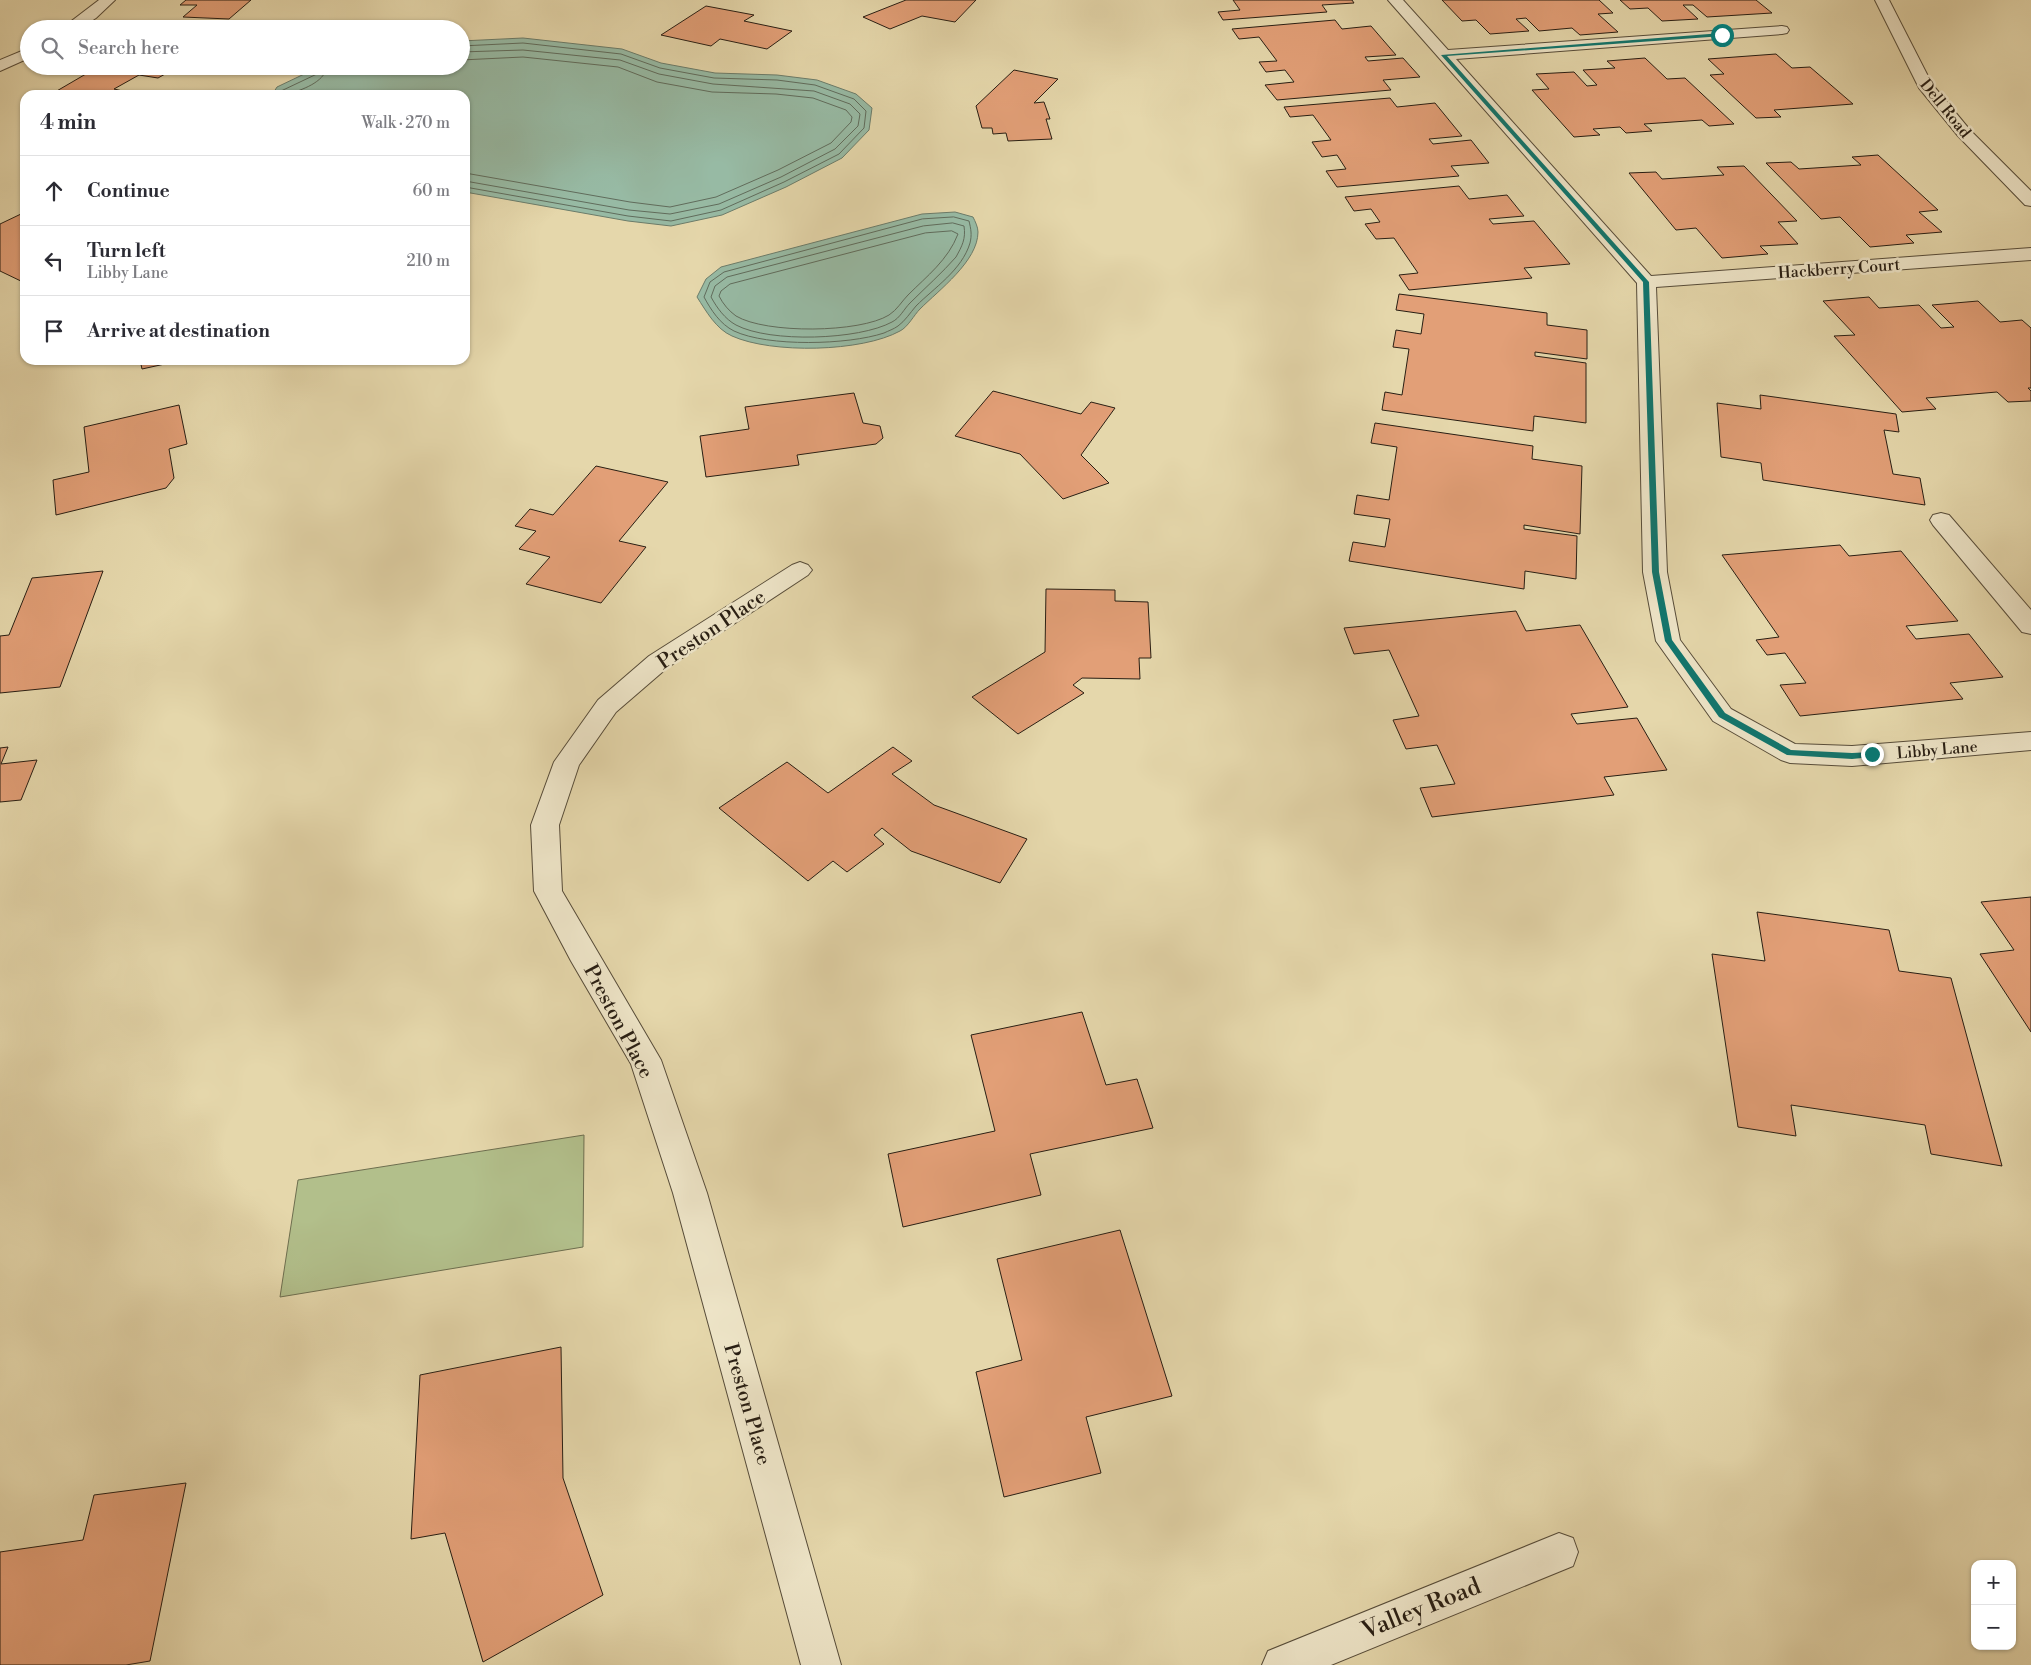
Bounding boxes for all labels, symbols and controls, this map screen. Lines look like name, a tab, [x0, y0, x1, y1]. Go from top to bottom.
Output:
search box	[20, 20, 470, 75]
route start	[1711, 24, 1734, 47]
icon: search	[38, 34, 66, 62]
text: Search here	[78, 36, 179, 60]
street label: Dell Road	[1915, 75, 1975, 142]
text: 4 min	[40, 110, 96, 136]
text: Walk · 270 m	[361, 113, 450, 133]
icon: ahead	[40, 177, 68, 205]
text: Continue	[87, 179, 170, 203]
text: 60 m	[412, 181, 450, 201]
text: Turn left	[87, 239, 166, 263]
icon: left	[40, 247, 68, 275]
text: 210 m	[406, 251, 450, 271]
street label: Hackberry Court	[1777, 255, 1901, 283]
text: Libby Lane	[87, 263, 168, 283]
icon: arrive	[40, 317, 68, 345]
text: Arrive at destination	[87, 319, 270, 343]
street label: Preston Place	[653, 585, 771, 676]
street label: Libby Lane	[1896, 736, 1978, 764]
route end	[1861, 743, 1884, 766]
street label: Preston Place	[577, 961, 658, 1083]
street label: Preston Place	[717, 1341, 776, 1468]
map controls	[1971, 1560, 2016, 1650]
button: +	[1971, 1560, 2016, 1605]
street label: Valley Road	[1357, 1571, 1486, 1647]
button: −	[1971, 1605, 2016, 1650]

